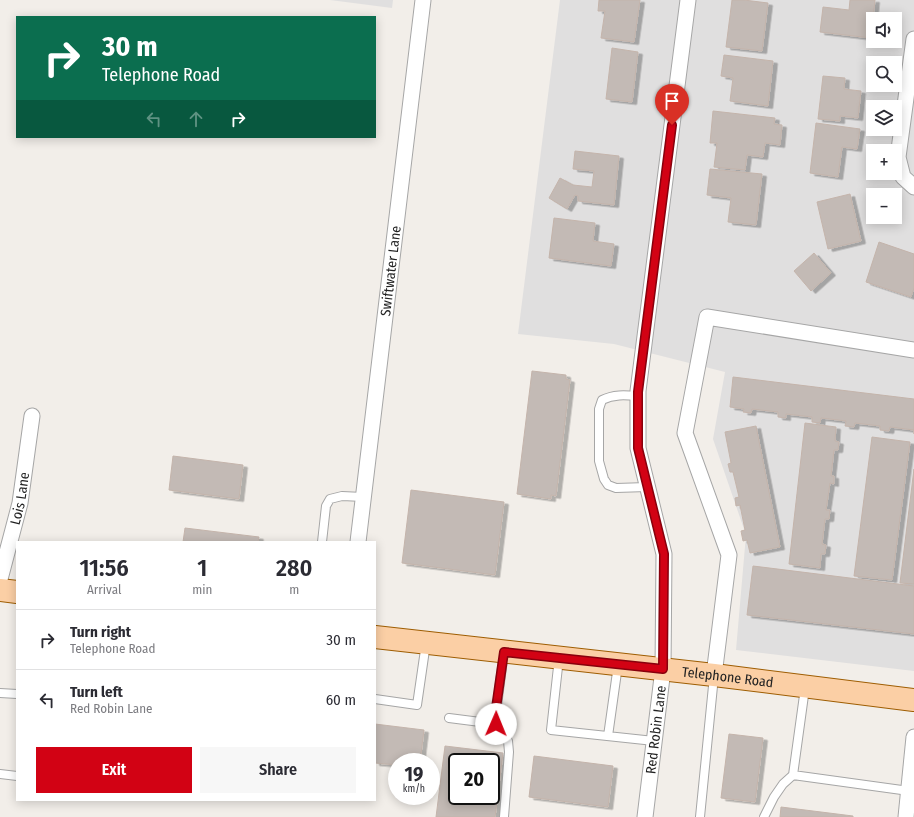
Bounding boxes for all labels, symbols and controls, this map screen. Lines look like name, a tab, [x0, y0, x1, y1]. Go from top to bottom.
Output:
map controls	[866, 12, 902, 224]
button: sound	[866, 12, 902, 48]
text: 30 m	[102, 30, 158, 63]
icon: right	[36, 32, 88, 84]
button: search	[866, 56, 902, 92]
text: Telephone Road	[102, 64, 220, 86]
pin	[655, 84, 689, 125]
icon: arrive	[661, 90, 683, 112]
button: layers	[866, 100, 902, 136]
icon: left	[143, 108, 165, 130]
icon: ahead	[185, 108, 207, 130]
icon: right	[227, 108, 249, 130]
button: +	[866, 144, 902, 180]
button: −	[866, 188, 902, 224]
street label: Swiftwater Lane	[377, 225, 405, 317]
street label: Lois Lane	[7, 471, 33, 527]
text: 11:56	[80, 554, 129, 582]
text: 1	[197, 554, 207, 582]
text: 280	[276, 554, 312, 582]
text: Arrival	[87, 582, 121, 597]
text: min	[192, 582, 212, 597]
text: m	[289, 582, 299, 597]
text: Turn right	[70, 623, 131, 641]
icon: right	[36, 629, 58, 651]
text: 30 m	[326, 631, 356, 649]
text: Telephone Road	[70, 641, 155, 656]
street label: Telephone Road	[681, 663, 774, 691]
text: Turn left	[70, 683, 123, 701]
street label: Red Robin Lane	[642, 684, 670, 775]
icon: left	[36, 689, 58, 711]
text: 60 m	[326, 691, 356, 709]
text: Red Robin Lane	[70, 701, 152, 716]
position arrow	[475, 703, 517, 745]
button: Exit	[36, 747, 192, 793]
button: Share	[200, 747, 356, 793]
speed limit sign: 20	[448, 753, 500, 805]
text: 19	[405, 762, 423, 786]
text: km/h	[403, 783, 425, 795]

